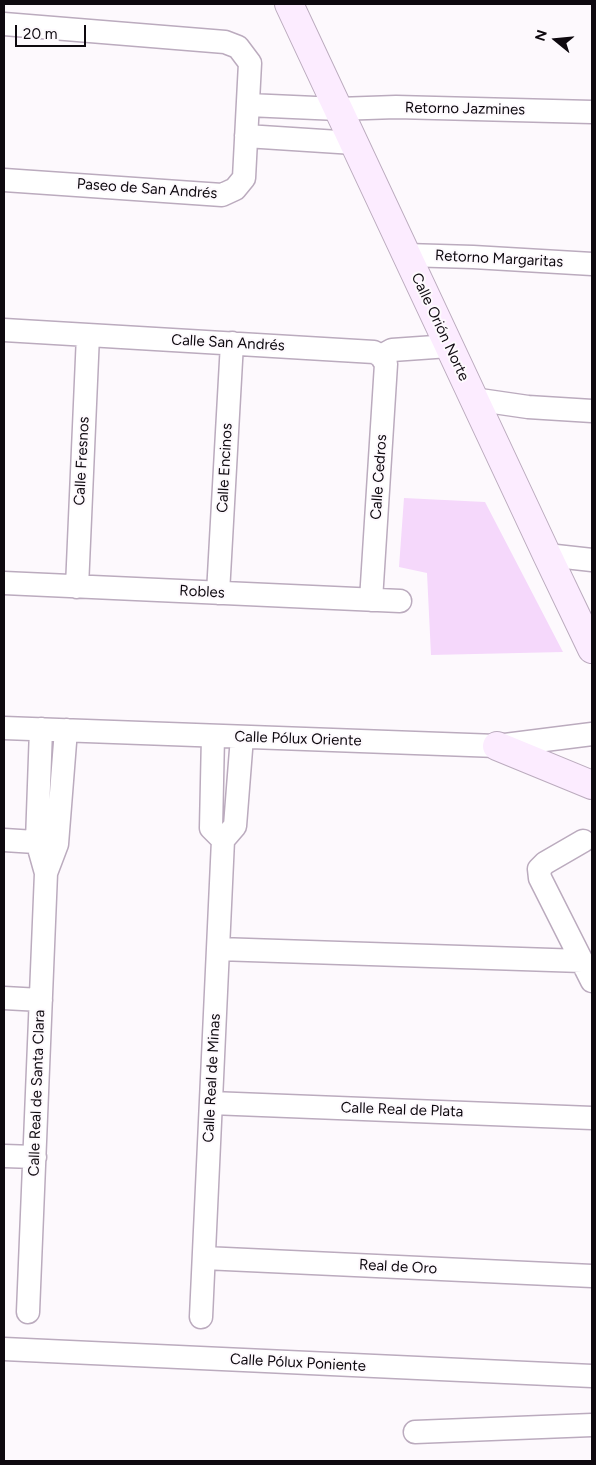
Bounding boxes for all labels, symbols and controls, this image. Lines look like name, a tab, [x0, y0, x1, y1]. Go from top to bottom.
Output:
scale bar	[18, 15, 89, 47]
north arrow	[531, 15, 581, 65]
text: 20 m	[23, 25, 57, 43]
text: N	[531, 28, 551, 43]
street label: Retorno Jazmines	[405, 99, 525, 119]
street label: Paseo de San Andrés	[76, 175, 218, 203]
street label: Retorno Margaritas	[434, 247, 564, 271]
street label: Calle Orión Norte	[407, 270, 473, 384]
street label: Calle San Andrés	[171, 331, 285, 355]
street label: Calle Fresnos	[71, 416, 93, 506]
street label: Calle Encinos	[214, 423, 236, 513]
street label: Calle Cedros	[367, 434, 391, 520]
street label: Robles	[179, 582, 225, 602]
street label: Calle Pólux Oriente	[234, 728, 362, 750]
street label: Calle Real de Santa Clara	[25, 1009, 49, 1177]
street label: Calle Real de Minas	[200, 1013, 224, 1143]
street label: Calle Real de Plata	[340, 1099, 464, 1121]
street label: Real de Oro	[358, 1256, 438, 1278]
street label: Calle Pólux Poniente	[230, 1350, 366, 1376]

